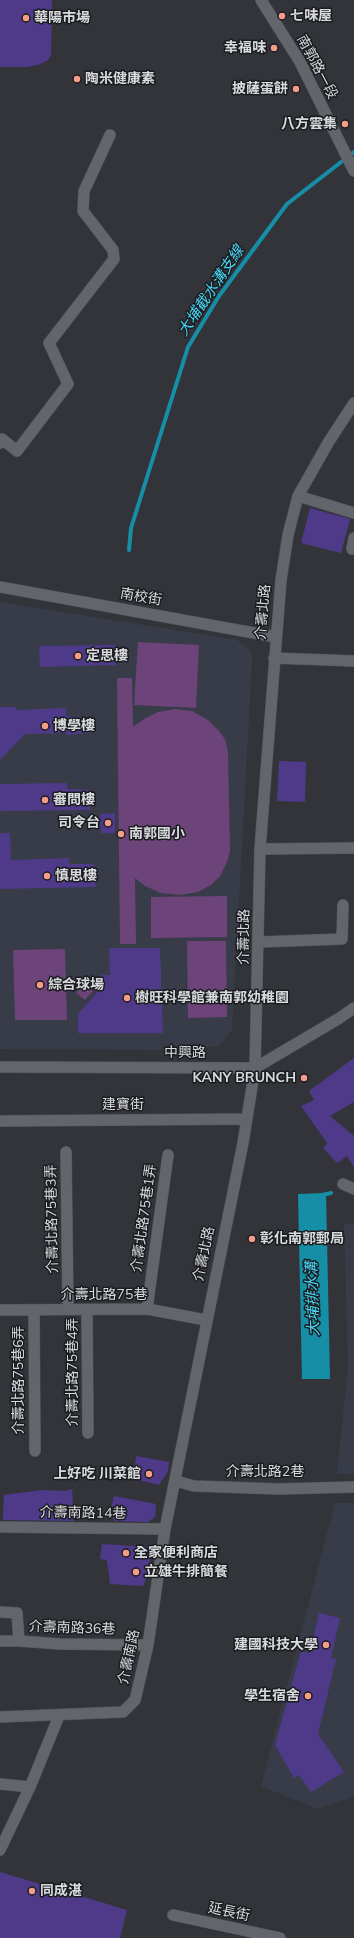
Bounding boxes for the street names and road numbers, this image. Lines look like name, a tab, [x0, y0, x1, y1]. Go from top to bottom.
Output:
street label: 南郭路一段	[293, 32, 341, 102]
street label: 介壽北路	[252, 583, 274, 641]
street label: 南校街	[119, 585, 163, 609]
street label: 介壽北路	[235, 909, 253, 965]
street label: 中興路	[164, 1045, 206, 1061]
street label: 建寶街	[102, 1097, 144, 1113]
street label: 介壽北路75巷1弄	[128, 1163, 160, 1273]
street label: 介壽北路75巷3弄	[43, 1164, 61, 1274]
street label: 介壽北路	[190, 1225, 218, 1283]
street label: 介壽北路75巷	[61, 1287, 147, 1303]
street label: 介壽北路75巷4弄	[65, 1317, 81, 1427]
street label: 介壽北路75巷6弄	[11, 1325, 27, 1435]
street label: 介壽北路2巷	[226, 1464, 304, 1480]
street label: 介壽南路14巷	[39, 1504, 127, 1522]
street label: 介壽南路36巷	[28, 1618, 116, 1638]
street label: 介壽南路	[115, 1628, 143, 1686]
street label: 延長街	[207, 1899, 251, 1925]

